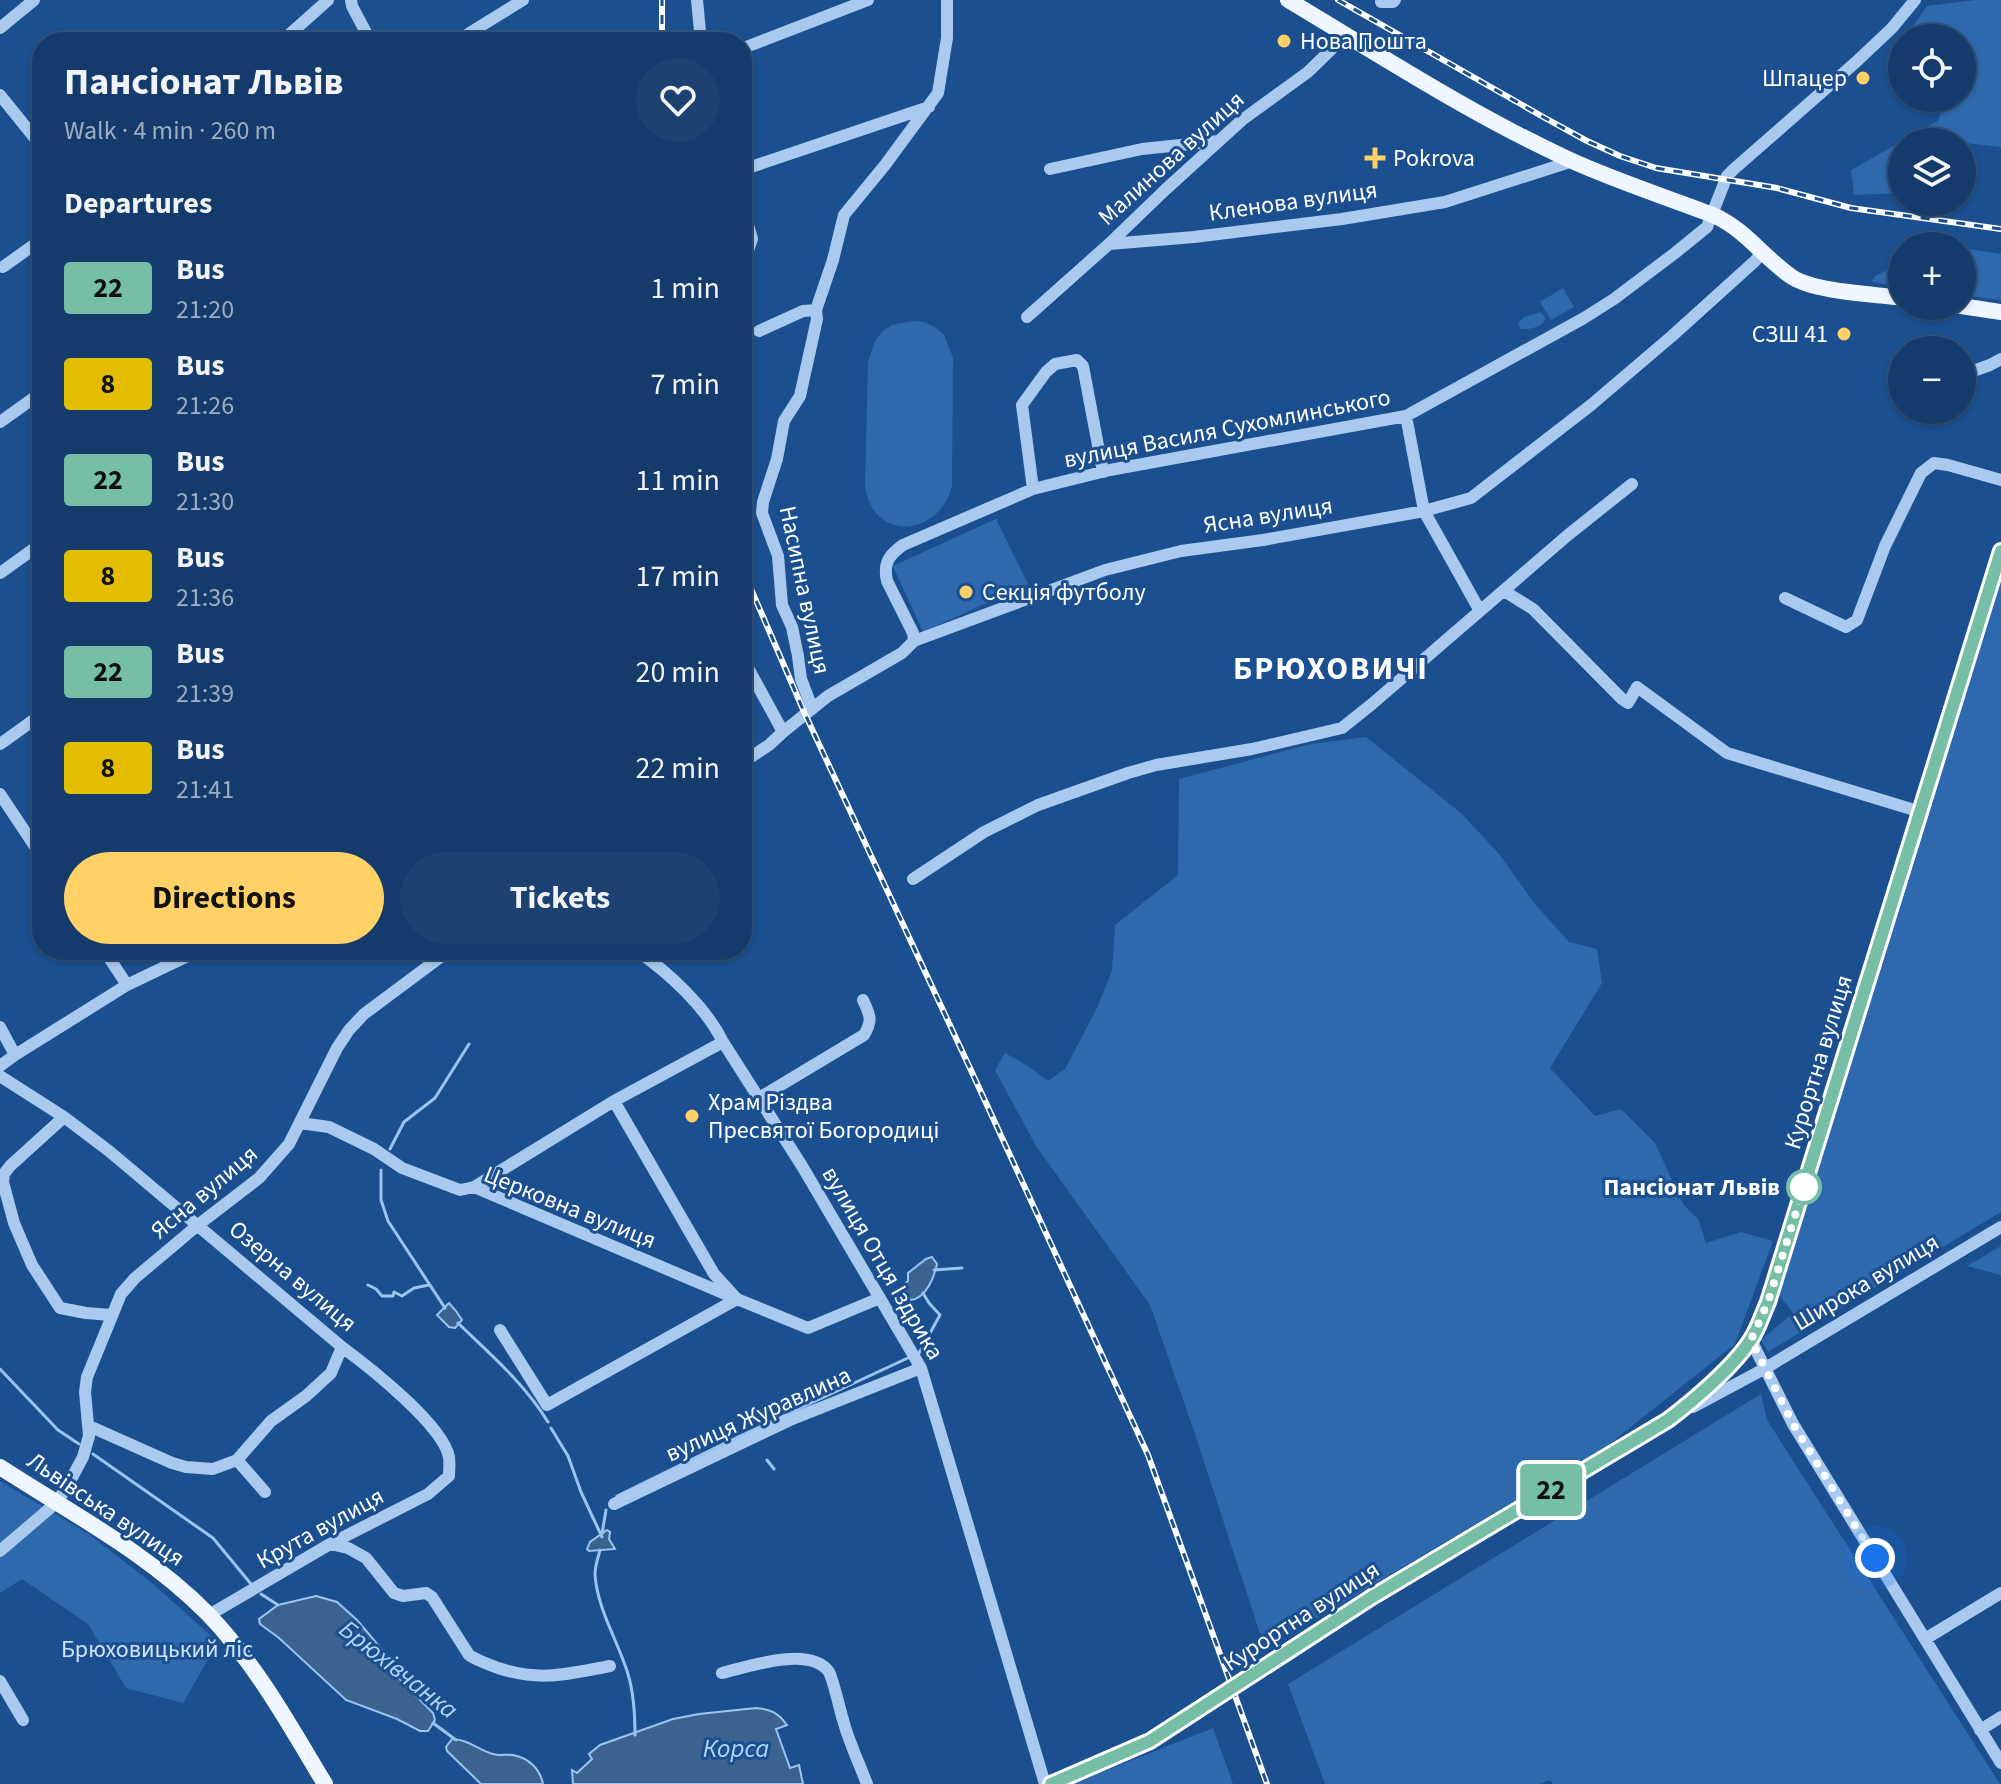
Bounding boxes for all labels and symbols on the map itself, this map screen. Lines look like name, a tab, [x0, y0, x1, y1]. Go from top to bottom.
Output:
place label: Нова Пошта	[1300, 24, 1427, 59]
marker: Нова Пошта	[1275, 32, 1293, 50]
place label: Шпацер	[1762, 61, 1847, 96]
marker: Шпацер	[1854, 69, 1872, 87]
street label: Малинова вулиця	[1090, 83, 1252, 234]
place label: Pokrova	[1393, 141, 1475, 176]
marker: Pokrova	[1364, 147, 1386, 169]
street label: Кленова вулиця	[1207, 172, 1380, 231]
place label: СЗШ 41	[1752, 317, 1828, 352]
marker: СЗШ 41	[1835, 325, 1853, 343]
street label: вулиця Василя Сухомлинського	[1061, 380, 1393, 477]
street label: Ясна вулиця	[1201, 488, 1335, 543]
street label: Насипна вулиця	[770, 503, 839, 677]
place label: Секція футболу	[982, 575, 1146, 610]
marker: Секція футболу	[957, 583, 975, 601]
district label: БРЮХОВИЧІ	[1233, 646, 1429, 692]
street label: Курортна вулиця	[1775, 971, 1862, 1154]
place label: Храм Різдва Пресвятої Богородиці	[708, 1085, 939, 1148]
marker: Храм Різдва Пресвятої Богородиці	[683, 1107, 701, 1125]
street label: Ясна вулиця	[143, 1137, 266, 1248]
street label: Церковна вулиця	[478, 1157, 661, 1258]
street label: вулиця Отця Іздрика	[813, 1160, 952, 1367]
place label: Пансіонат Львів	[1603, 1170, 1780, 1205]
marker: Пансіонат Львів	[1787, 1170, 1821, 1204]
street label: Озерна вулиця	[221, 1212, 364, 1340]
street label: Широка вулиця	[1787, 1225, 1946, 1340]
street label: вулиця Журавлина	[660, 1358, 857, 1471]
street label: Львівська вулиця	[20, 1444, 192, 1575]
line badge: 22	[1515, 1464, 1587, 1516]
street label: Крута вулиця	[250, 1479, 390, 1578]
your location	[1855, 1538, 1895, 1578]
street label: Курортна вулиця	[1216, 1553, 1387, 1680]
water label: Брюхівчанка	[331, 1611, 466, 1728]
park label: Брюховицький ліс	[61, 1632, 253, 1667]
water label: Корса	[703, 1730, 769, 1767]

